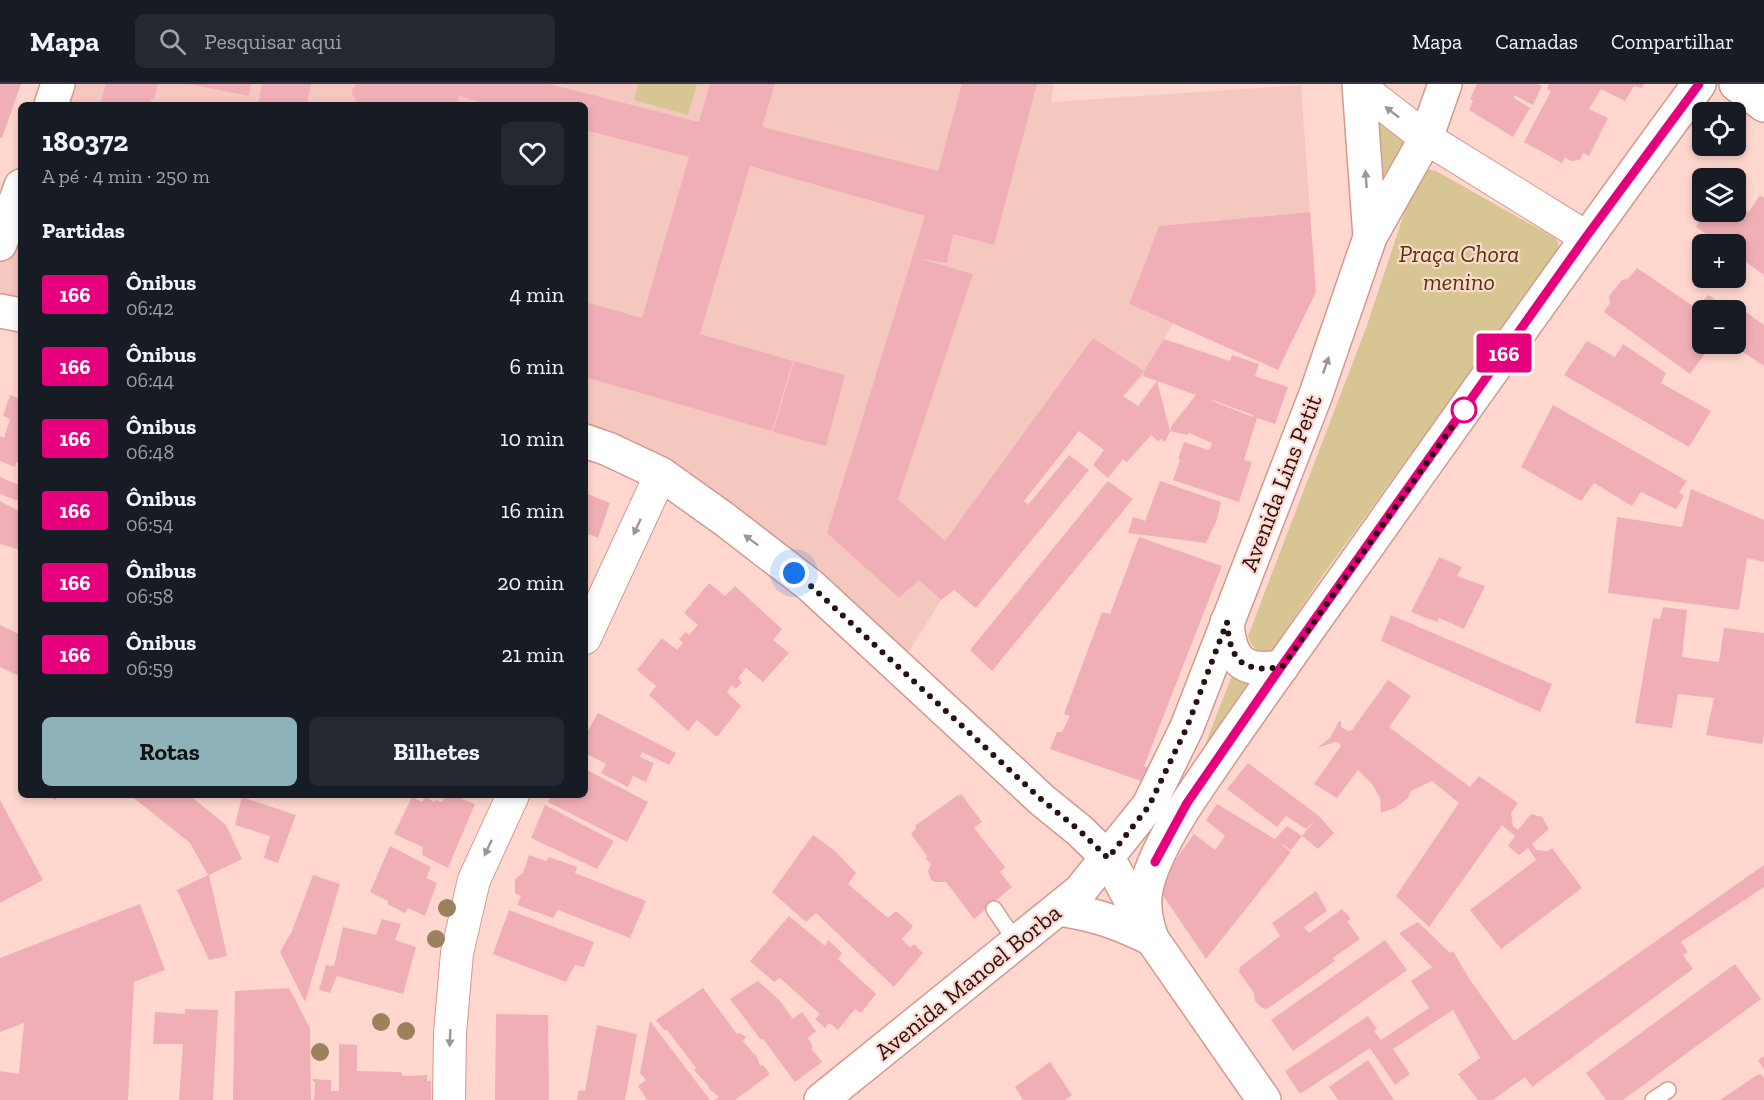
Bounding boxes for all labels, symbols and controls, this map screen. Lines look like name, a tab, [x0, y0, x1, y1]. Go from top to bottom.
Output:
search box	[135, 14, 555, 68]
text: Mapa	[30, 25, 99, 58]
icon: search	[156, 25, 189, 58]
text: Pesquisar aqui	[204, 28, 342, 55]
text: Mapa	[1412, 29, 1462, 54]
text: Camadas	[1495, 29, 1578, 54]
text: Compartilhar	[1611, 29, 1734, 54]
map controls	[1692, 102, 1746, 354]
button: locate	[1692, 102, 1746, 156]
one-way arrow	[1385, 106, 1400, 118]
button: heart	[501, 122, 564, 185]
text: 180372	[42, 125, 128, 158]
text: A pé · 4 min · 250 m	[42, 164, 210, 188]
button: layers	[1692, 168, 1746, 222]
one-way arrow	[1361, 169, 1370, 188]
text: Partidas	[42, 217, 125, 244]
button: +	[1692, 234, 1746, 288]
park label: Praça Chora menino	[1399, 239, 1519, 296]
text: Ônibus	[126, 269, 196, 296]
text: 4 min	[509, 281, 564, 308]
text: 166	[60, 282, 91, 307]
text: 06:42	[126, 296, 174, 320]
button: −	[1692, 300, 1746, 354]
line badge: 166	[1470, 334, 1538, 372]
text: Ônibus	[126, 341, 196, 368]
text: 166	[1489, 341, 1520, 366]
text: 6 min	[510, 353, 564, 380]
text: 166	[60, 354, 91, 379]
one-way arrow	[1322, 356, 1332, 374]
text: 06:44	[126, 368, 174, 392]
street label: Avenida Lins Petit	[1234, 390, 1328, 575]
unlabelled marker	[1451, 397, 1477, 423]
text: Ônibus	[126, 413, 196, 440]
text: 10 min	[500, 425, 564, 452]
text: 166	[60, 426, 91, 451]
text: 06:48	[126, 440, 174, 464]
text: Ônibus	[126, 485, 196, 512]
text: 16 min	[501, 497, 564, 524]
text: 166	[60, 498, 91, 523]
text: 06:54	[126, 512, 174, 536]
one-way arrow	[632, 519, 641, 536]
one-way arrow	[743, 534, 759, 546]
text: Ônibus	[126, 557, 196, 584]
your location	[779, 558, 809, 588]
text: 20 min	[497, 569, 564, 596]
text: 166	[60, 570, 91, 595]
text: 06:58	[126, 584, 174, 608]
text: Ônibus	[126, 629, 196, 656]
text: 21 min	[501, 641, 564, 668]
text: 166	[60, 642, 91, 667]
text: 06:59	[126, 656, 173, 680]
button: Rotas	[42, 717, 297, 786]
button: Bilhetes	[309, 717, 564, 786]
one-way arrow	[484, 840, 493, 857]
street label: Avenida Manoel Borba	[869, 897, 1067, 1066]
one-way arrow	[445, 1028, 454, 1047]

